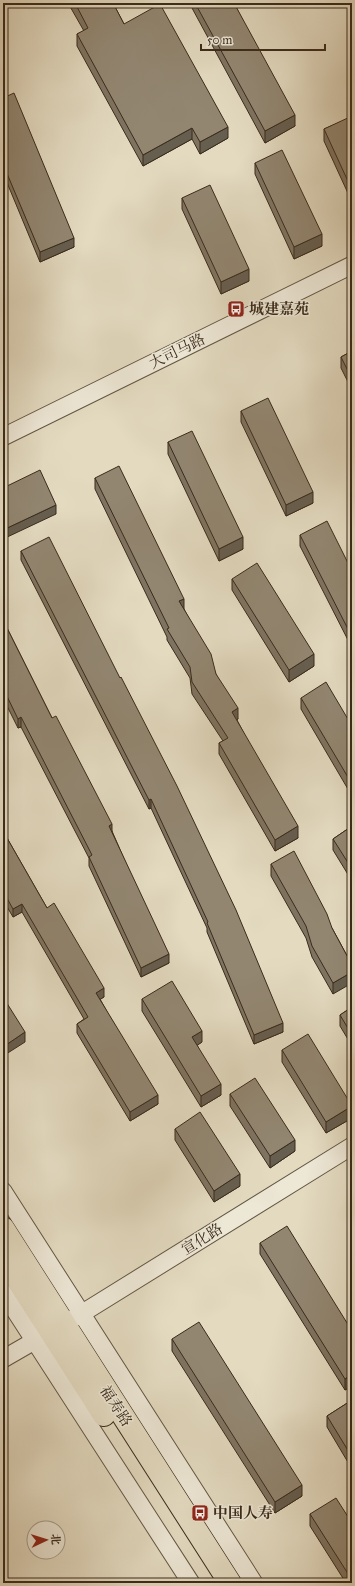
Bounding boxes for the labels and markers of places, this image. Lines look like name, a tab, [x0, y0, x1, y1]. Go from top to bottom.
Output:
bus stop icon: 城建嘉苑	[226, 299, 246, 319]
place label: 城建嘉苑	[249, 300, 309, 318]
bus stop icon: 中国人寿	[190, 1503, 210, 1523]
place label: 中国人寿	[213, 1504, 273, 1522]

